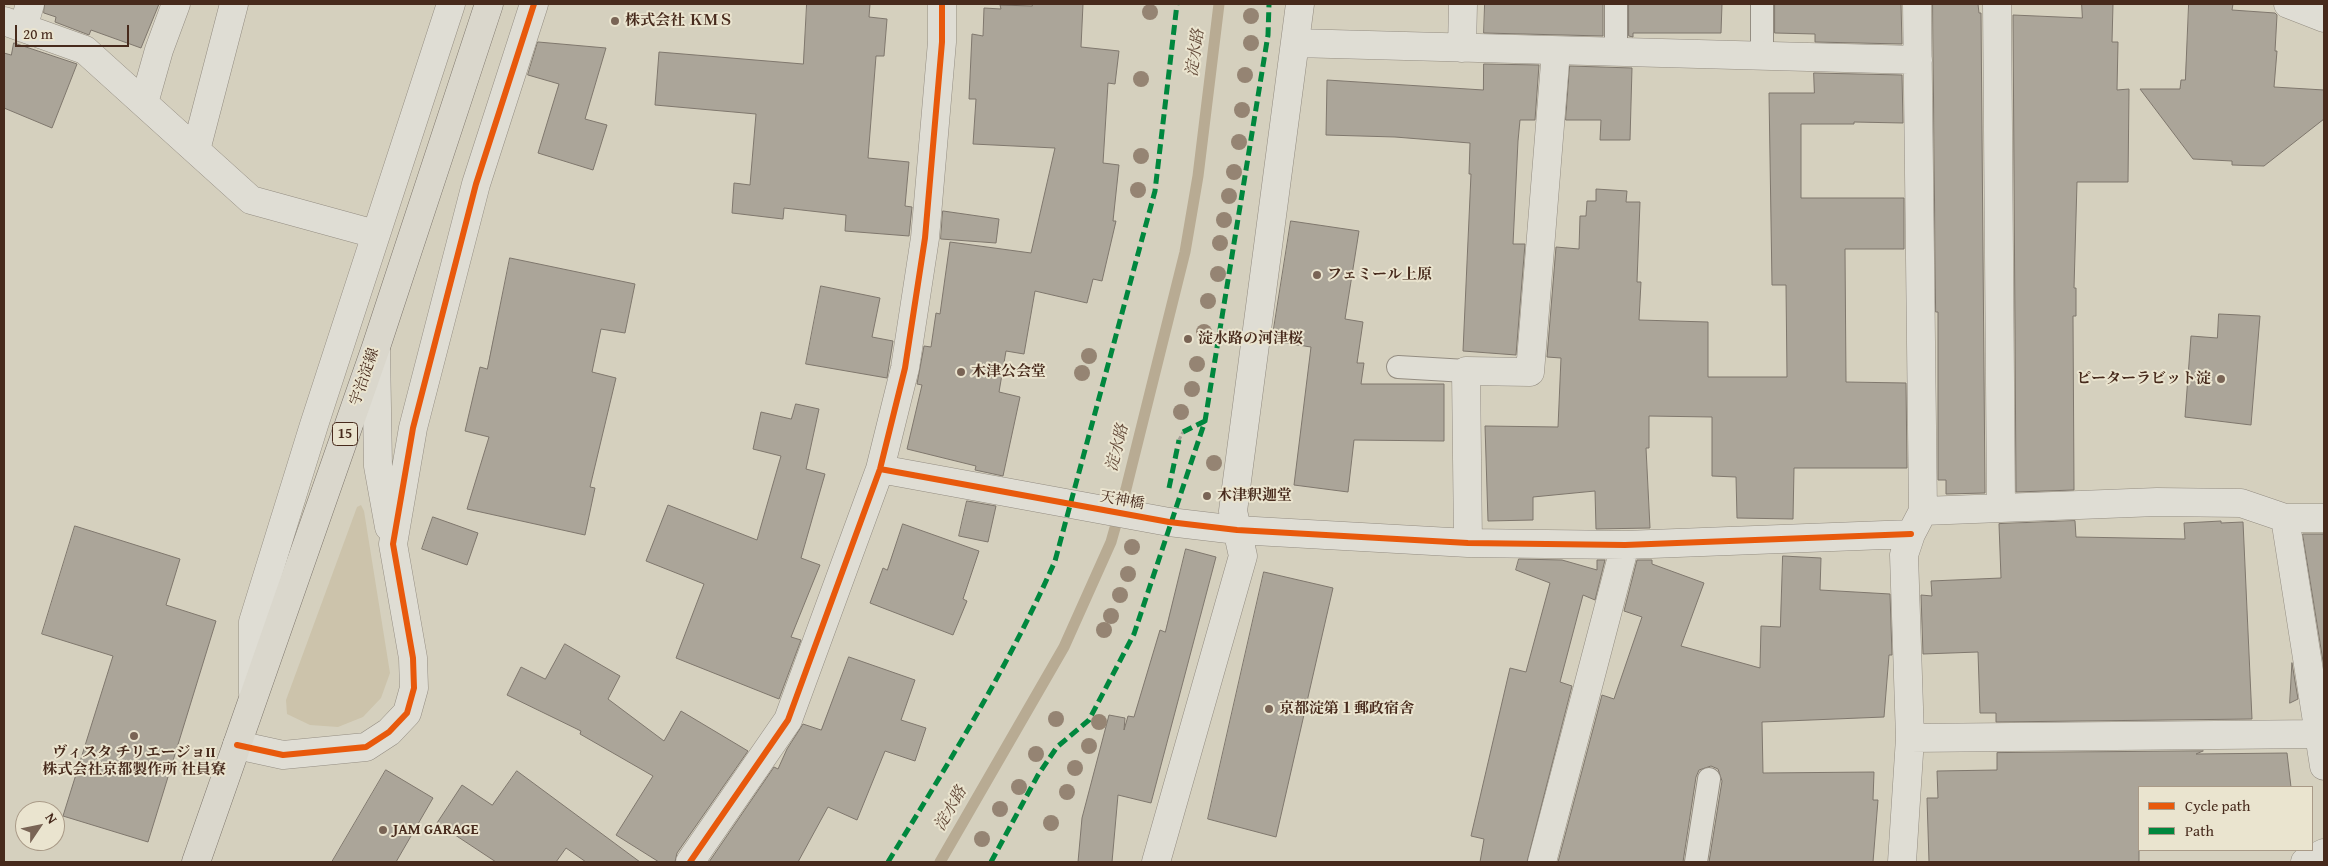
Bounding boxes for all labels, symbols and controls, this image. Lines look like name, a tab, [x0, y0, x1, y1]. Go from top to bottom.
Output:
place label: 株式会社 ＫＭＳ	[625, 12, 733, 30]
scale bar	[18, 15, 131, 47]
marker: 株式会社 ＫＭＳ	[609, 15, 621, 27]
text: 20 m	[23, 23, 53, 44]
water label: 淀水路	[1183, 28, 1209, 78]
place label: フェミール上原	[1327, 266, 1432, 284]
marker: フェミール上原	[1311, 269, 1323, 281]
place label: 淀水路の河津桜	[1198, 330, 1303, 348]
marker: 淀水路の河津桜	[1182, 333, 1194, 345]
street label: 宇治淀線	[347, 346, 383, 408]
place label: 木津公会堂	[971, 363, 1046, 381]
marker: 木津公会堂	[955, 366, 967, 378]
place label: ピーターラビット淀	[2077, 370, 2211, 388]
marker: ピーターラビット淀	[2215, 373, 2227, 385]
road number: 15	[332, 422, 358, 446]
water label: 淀水路	[1103, 422, 1133, 474]
place label: 木津釈迦堂	[1217, 487, 1292, 505]
street label: 天神橋	[1098, 488, 1146, 514]
marker: 木津釈迦堂	[1201, 490, 1213, 502]
place label: 京都淀第１郵政宿舎	[1279, 700, 1414, 718]
marker: 京都淀第１郵政宿舎	[1263, 703, 1275, 715]
marker: ヴィスタ チリエージョⅡ 株式会社京都製作所 社員寮	[128, 730, 140, 742]
place label: ヴィスタ チリエージョⅡ 株式会社京都製作所 社員寮	[42, 744, 226, 779]
water label: 淀水路	[931, 783, 971, 835]
legend	[2138, 786, 2313, 851]
text: Cycle path	[2185, 795, 2251, 816]
north arrow	[15, 801, 65, 851]
text: N	[41, 809, 63, 828]
text: Path	[2185, 820, 2214, 841]
place label: JAM GARAGE	[393, 821, 478, 839]
marker: JAM GARAGE	[377, 824, 389, 836]

